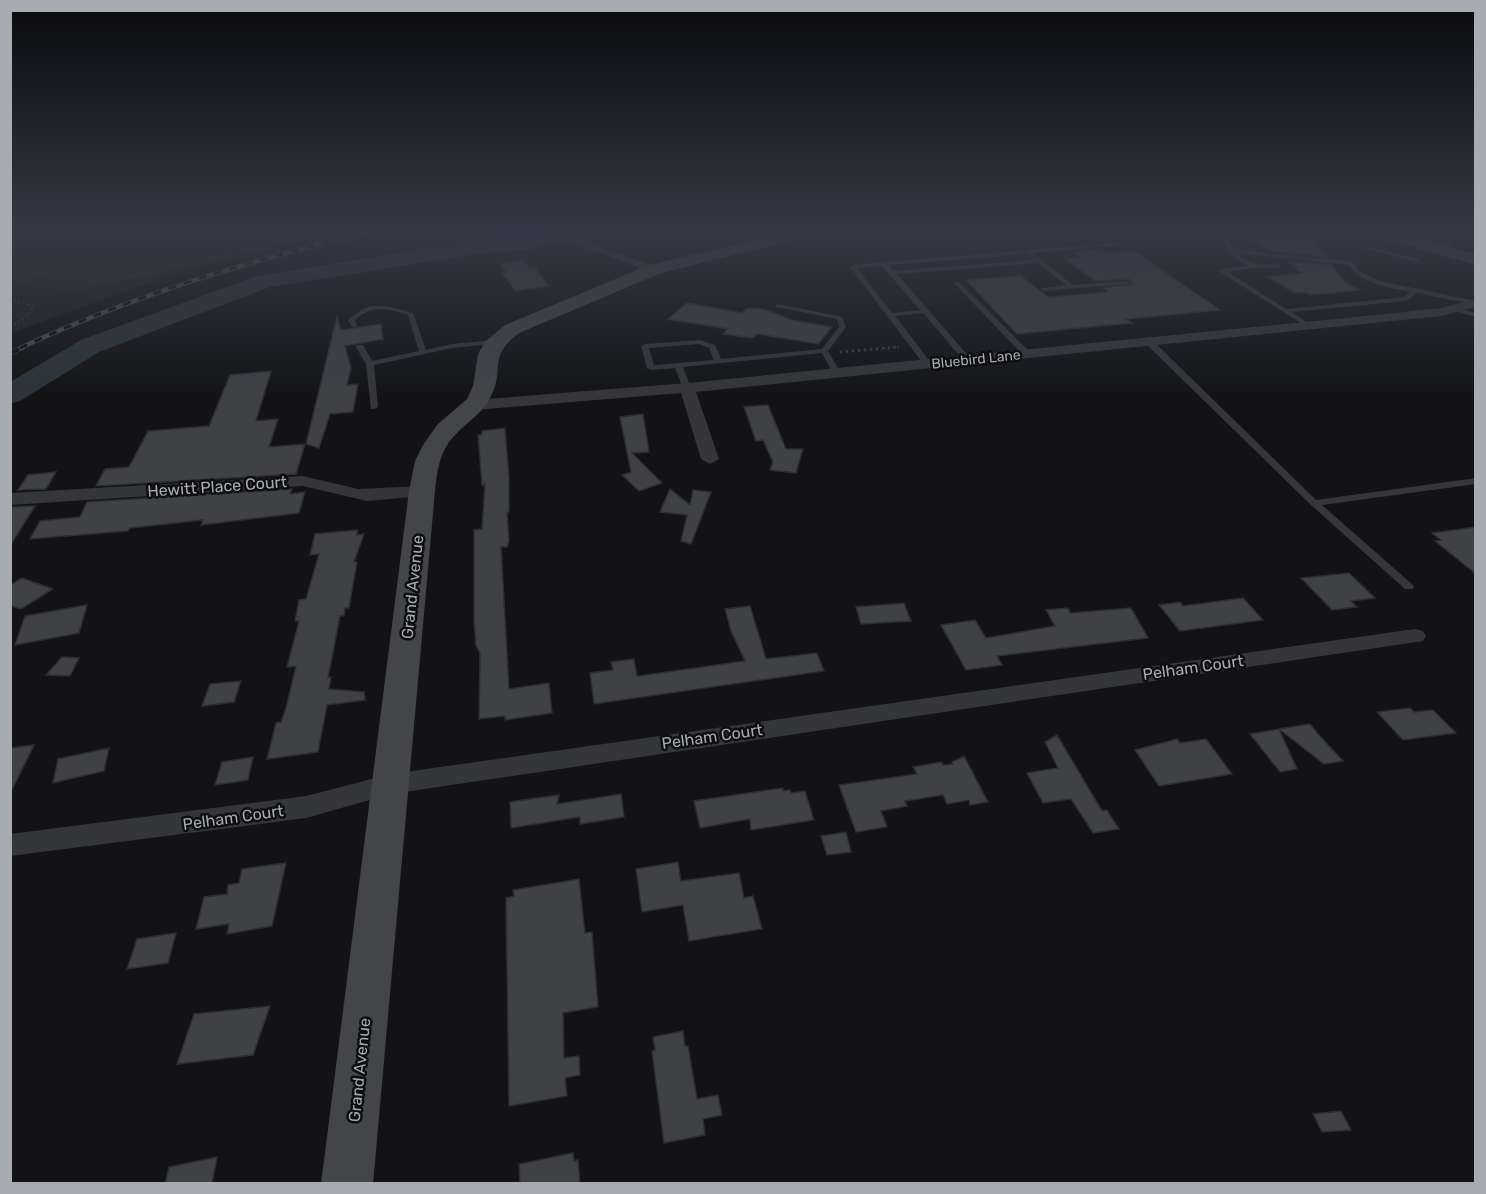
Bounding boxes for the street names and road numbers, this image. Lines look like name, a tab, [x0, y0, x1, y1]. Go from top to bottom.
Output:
street label: Bluebird Lane	[931, 346, 1022, 373]
street label: Hewitt Place Court	[147, 472, 287, 501]
street label: Grand Avenue	[398, 534, 427, 640]
street label: Pelham Court	[1141, 651, 1245, 684]
street label: Pelham Court	[660, 720, 764, 753]
street label: Pelham Court	[181, 801, 285, 834]
street label: Grand Avenue	[345, 1017, 374, 1123]

